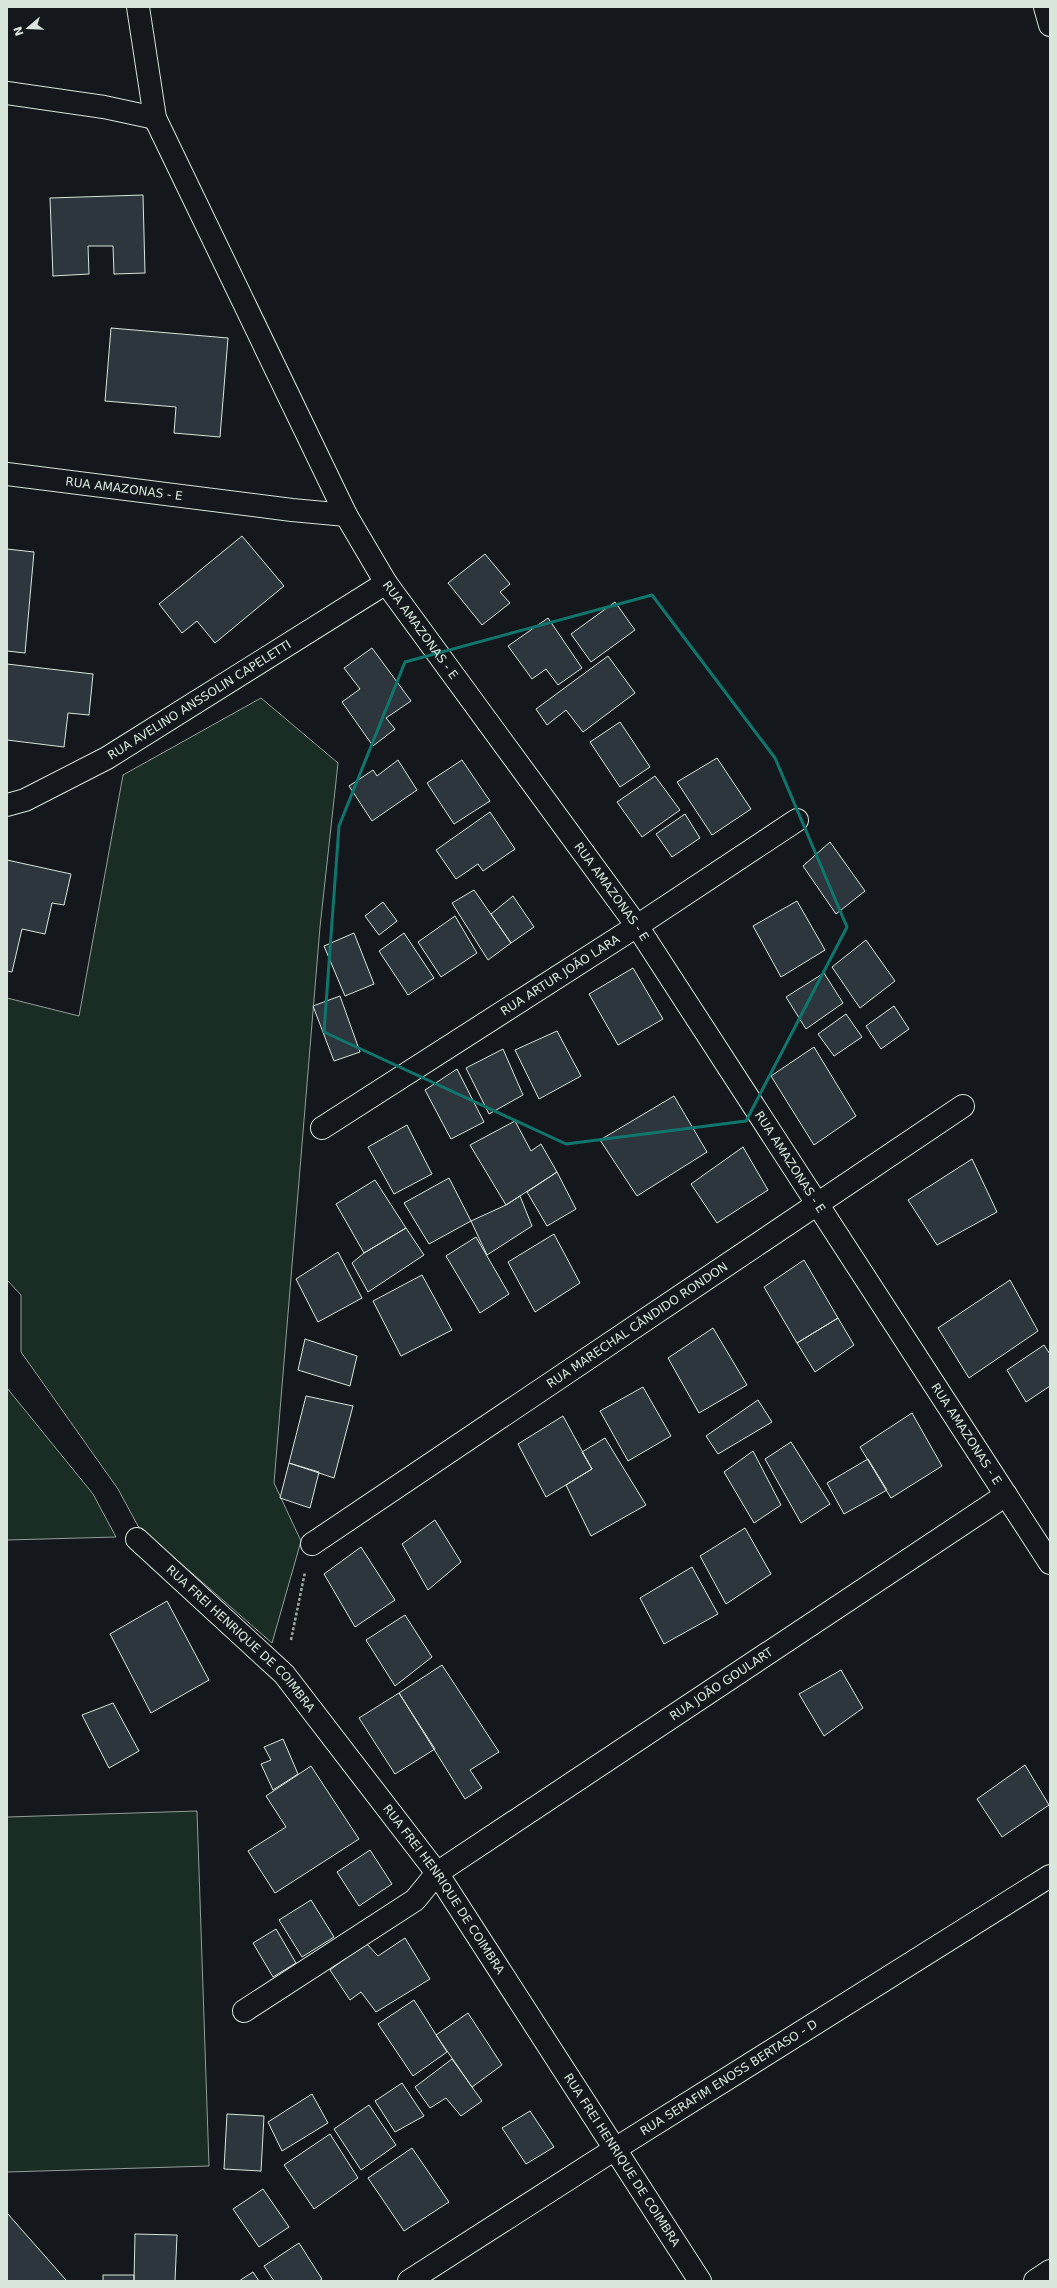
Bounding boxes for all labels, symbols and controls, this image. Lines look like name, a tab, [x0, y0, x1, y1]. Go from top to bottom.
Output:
north arrow	[8, 8, 48, 48]
text: N	[11, 25, 27, 38]
street label: RUA AMAZONAS - E	[65, 474, 184, 503]
street label: RUA AMAZONAS - E	[380, 578, 461, 682]
street label: RUA AVELINO ANSSOLIN CAPELETTI	[105, 637, 294, 763]
street label: RUA AMAZONAS - E	[571, 840, 652, 943]
street label: RUA ARTUR JOÃO LARA	[498, 932, 623, 1019]
street label: RUA AMAZONAS - E	[752, 1109, 828, 1215]
street label: RUA MARECHAL CÂNDIDO RONDON	[544, 1259, 730, 1391]
street label: RUA AMAZONAS - E	[928, 1380, 1004, 1487]
street label: RUA FREI HENRIQUE DE COIMBRA	[163, 1562, 318, 1715]
street label: RUA JOÃO GOULART	[667, 1645, 776, 1723]
street label: RUA FREI HENRIQUE DE COIMBRA	[380, 1802, 508, 1978]
street label: RUA SERAFIM ENOSS BERTASO - D	[638, 2017, 820, 2138]
street label: RUA FREI HENRIQUE DE COIMBRA	[561, 2071, 683, 2250]

